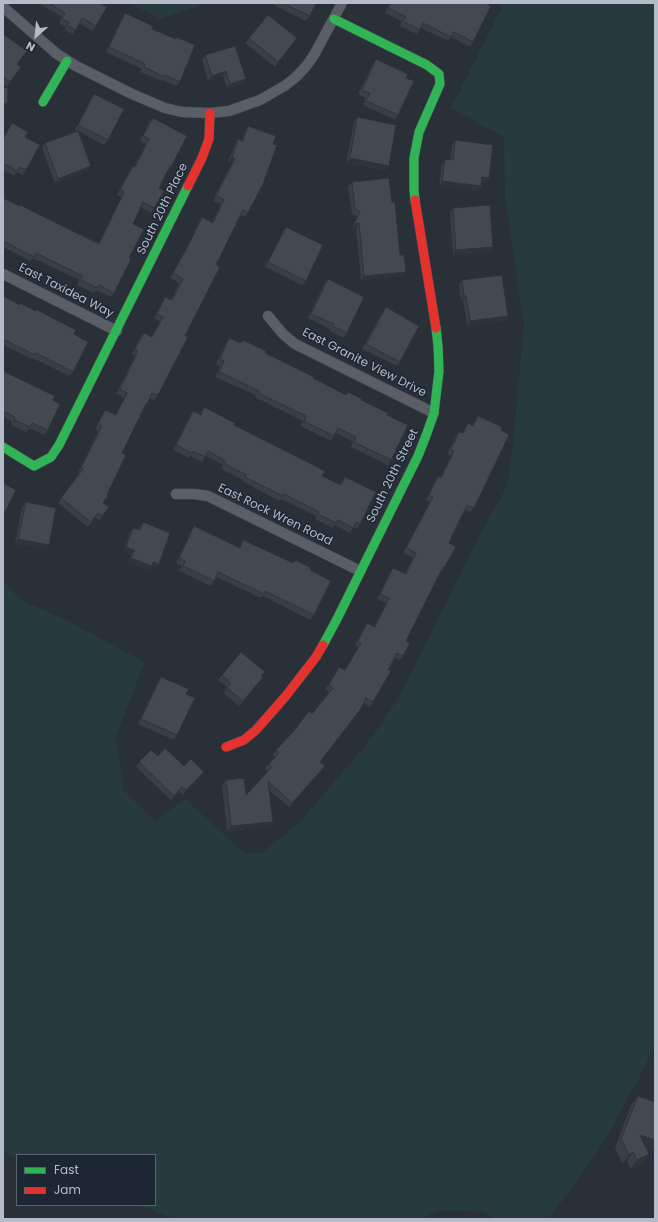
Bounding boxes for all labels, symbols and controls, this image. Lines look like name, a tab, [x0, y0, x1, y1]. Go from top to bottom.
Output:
north arrow	[16, 16, 56, 56]
text: N	[23, 38, 38, 56]
street label: South 20th Place	[135, 161, 191, 257]
street label: East Taxidea Way	[16, 261, 116, 321]
street label: East Granite View Drive	[300, 325, 428, 401]
street label: South 20th Street	[364, 427, 422, 525]
street label: East Rock Wren Road	[215, 481, 335, 549]
legend	[16, 1154, 156, 1206]
text: Fast	[54, 1161, 79, 1178]
text: Jam	[54, 1181, 81, 1198]

